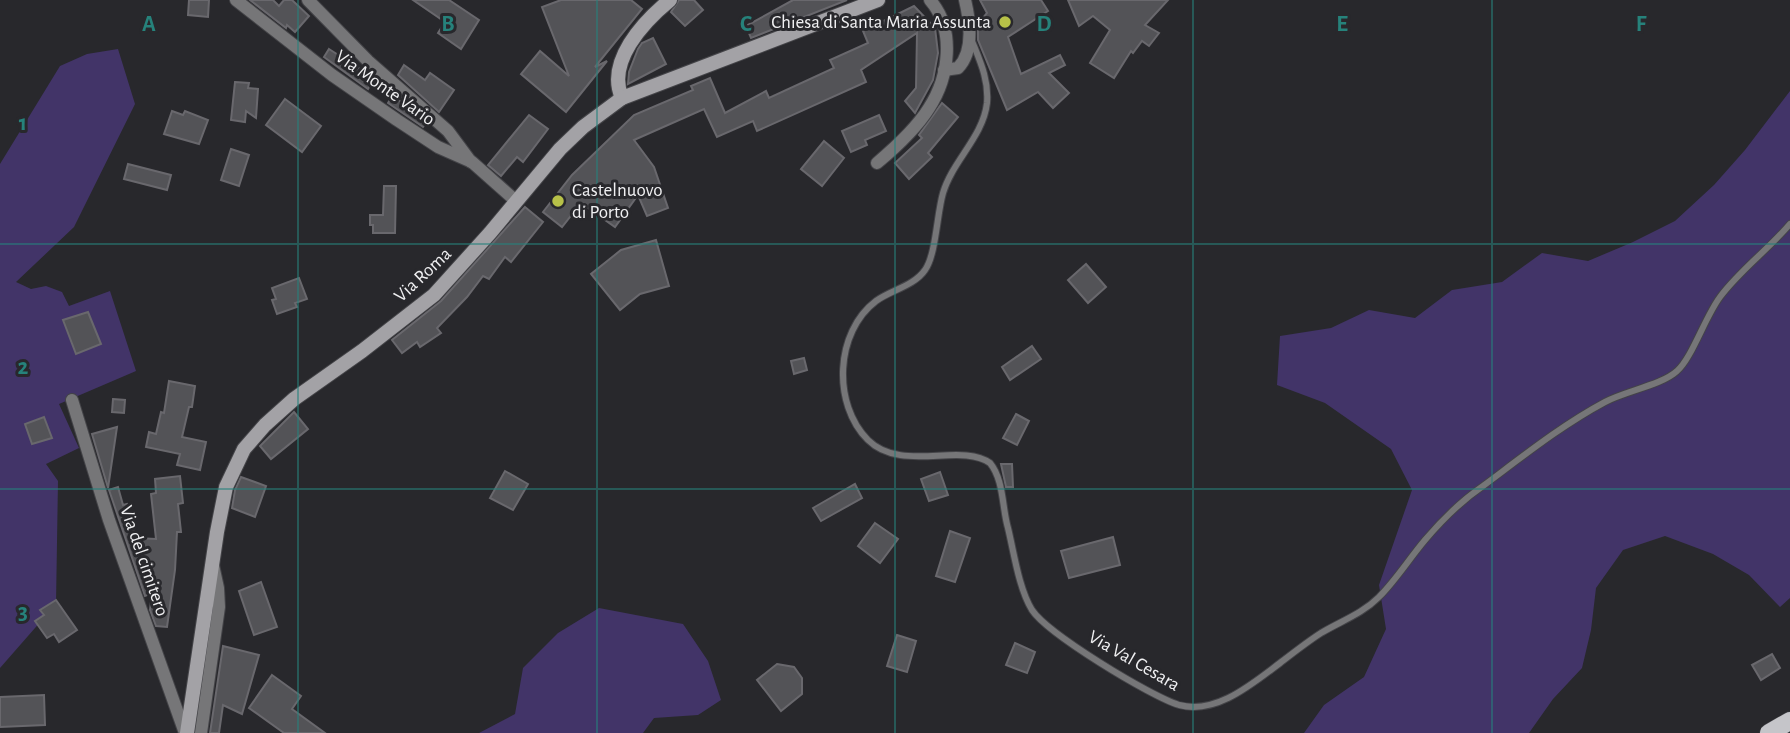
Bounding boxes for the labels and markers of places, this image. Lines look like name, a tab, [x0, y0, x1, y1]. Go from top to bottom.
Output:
place label: Chiesa di Santa Maria Assunta	[771, 13, 991, 32]
marker: Chiesa di Santa Maria Assunta	[997, 14, 1013, 30]
place label: Castelnuovo di Porto	[572, 181, 663, 222]
marker: Castelnuovo di Porto	[550, 193, 566, 209]

